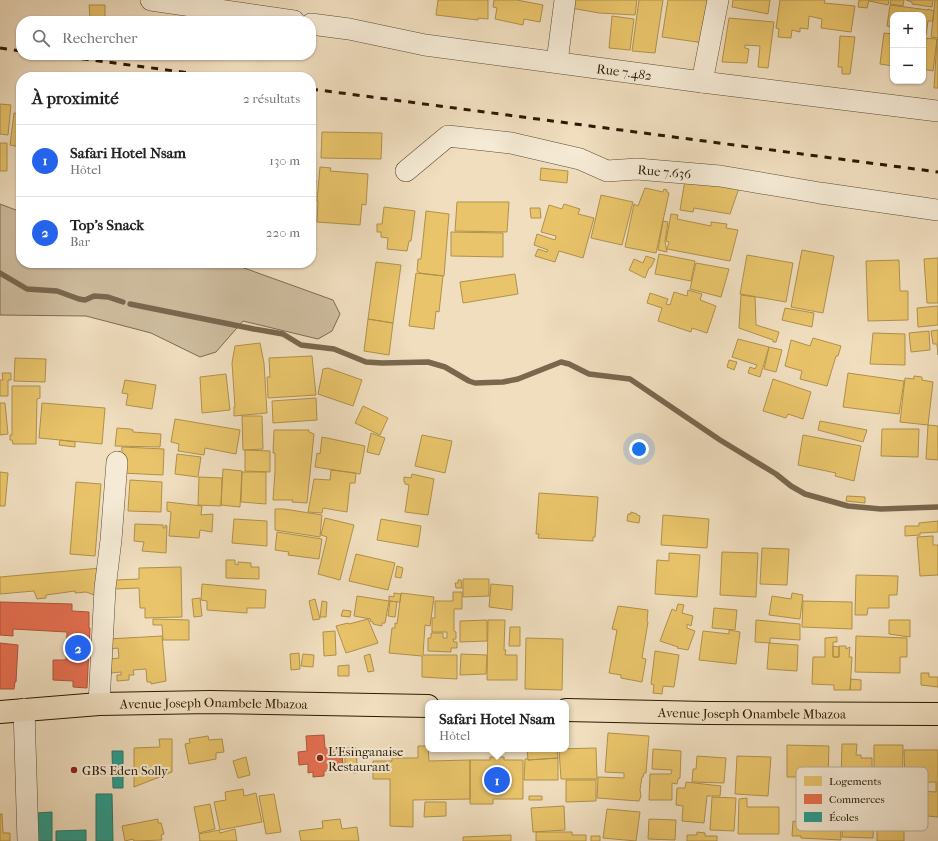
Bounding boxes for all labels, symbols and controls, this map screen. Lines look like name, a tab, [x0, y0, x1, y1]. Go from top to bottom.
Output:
map controls	[890, 12, 926, 84]
button: +	[890, 12, 926, 48]
search box	[16, 16, 316, 60]
icon: search	[30, 27, 52, 49]
text: Rechercher	[62, 29, 137, 47]
button: −	[890, 48, 926, 84]
street label: Rue 7.482	[596, 60, 653, 83]
text: À proximité	[32, 88, 119, 108]
text: 2 résultats	[243, 91, 300, 106]
text: Safari Hotel Nsam	[70, 144, 186, 162]
text: 1	[43, 153, 47, 168]
text: 130 m	[269, 153, 300, 168]
text: Hôtel	[70, 162, 101, 177]
street label: Rue 7.636	[637, 162, 693, 181]
text: Top's Snack	[70, 216, 144, 234]
text: 2	[42, 225, 48, 240]
text: 220 m	[266, 225, 300, 240]
text: Bar	[70, 234, 90, 249]
your location	[629, 439, 649, 459]
pin: 2	[65, 633, 91, 663]
street label: Avenue Joseph Onambele Mbazoa	[119, 694, 309, 711]
popup	[425, 700, 569, 752]
street label: Avenue Joseph Onambele Mbazoa	[657, 704, 847, 721]
text: Safari Hotel Nsam	[439, 710, 555, 728]
text: Hôtel	[439, 728, 470, 743]
place label: L'Esinganaise Restaurant	[328, 744, 404, 774]
marker: L'Esinganaise Restaurant	[315, 753, 325, 763]
place label: GBS Eden Solly	[82, 763, 169, 778]
marker: GBS Eden Solly	[69, 765, 79, 775]
pin: 1	[484, 765, 510, 795]
legend	[796, 767, 928, 831]
text: Logements	[829, 775, 881, 788]
text: Commerces	[829, 793, 885, 806]
text: Écoles	[829, 811, 859, 824]

